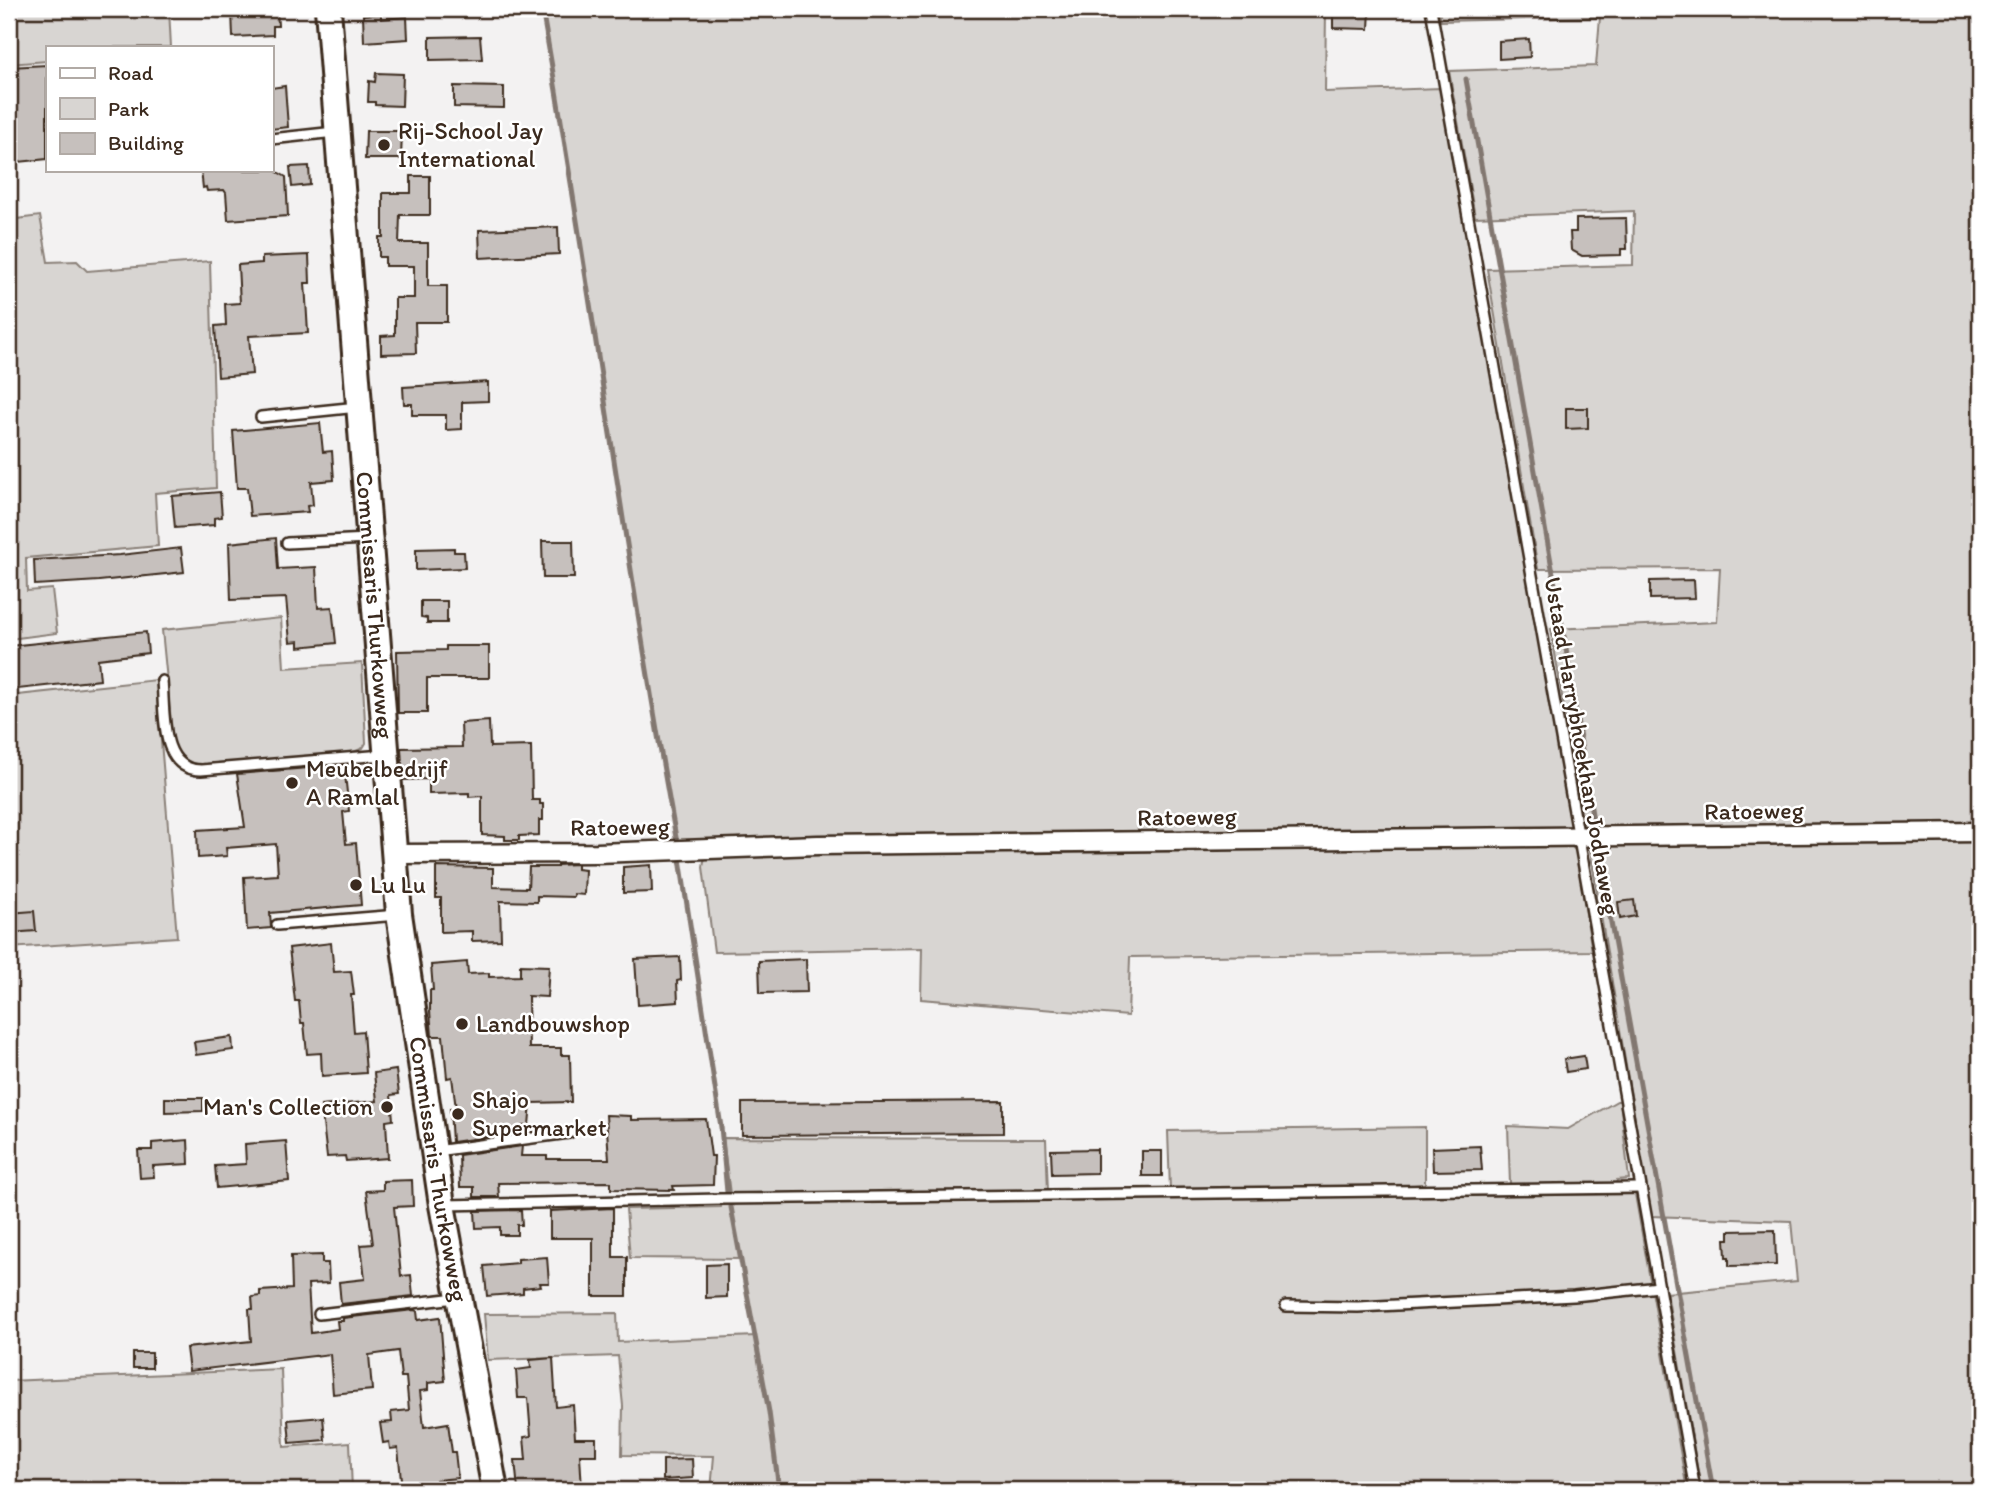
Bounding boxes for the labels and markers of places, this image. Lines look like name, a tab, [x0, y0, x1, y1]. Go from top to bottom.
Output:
place label: Rij-School Jay International	[398, 116, 543, 173]
marker: Rij-School Jay International	[376, 137, 392, 153]
place label: Meubelbedrijf A Ramlal	[306, 754, 449, 811]
marker: Meubelbedrijf A Ramlal	[284, 775, 300, 791]
place label: Lu Lu	[370, 870, 426, 899]
marker: Lu Lu	[348, 877, 364, 893]
place label: Landbouwshop	[476, 1009, 630, 1038]
marker: Landbouwshop	[454, 1016, 470, 1032]
place label: Shajo Supermarket	[472, 1085, 607, 1142]
place label: Man's Collection	[203, 1092, 373, 1121]
marker: Man's Collection	[379, 1099, 395, 1115]
marker: Shajo Supermarket	[450, 1106, 466, 1122]

